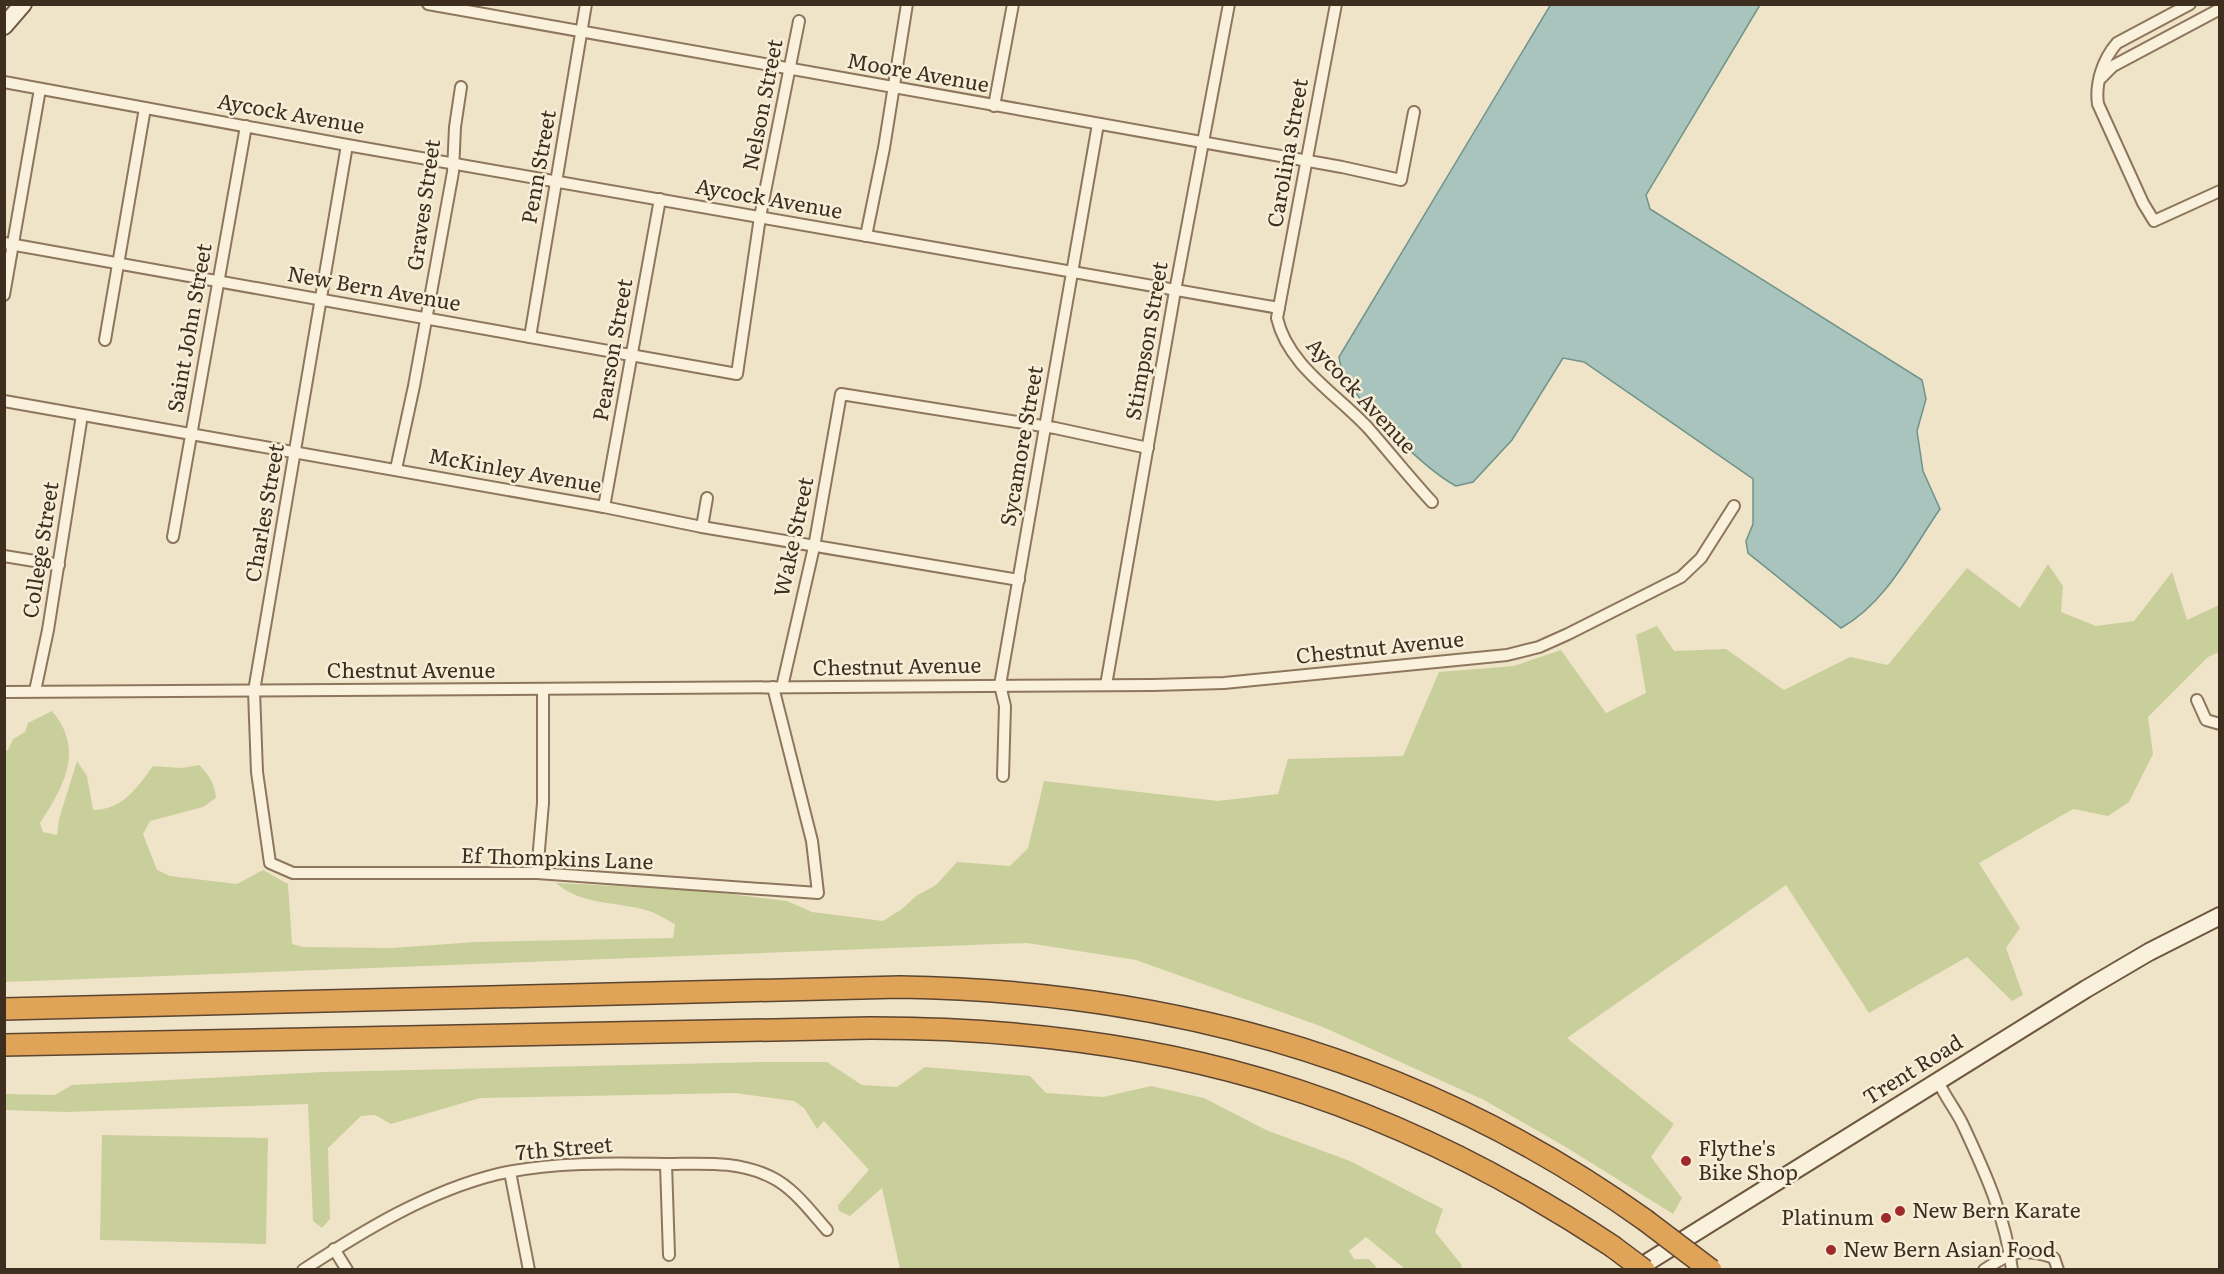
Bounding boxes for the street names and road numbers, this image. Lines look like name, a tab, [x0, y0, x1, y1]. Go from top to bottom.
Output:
street label: Nelson Street	[733, 35, 789, 173]
street label: Moore Avenue	[845, 43, 992, 98]
street label: Carolina Street	[1257, 75, 1314, 230]
street label: Aycock Avenue	[215, 83, 368, 140]
street label: Penn Street	[511, 107, 562, 226]
street label: Graves Street	[397, 136, 446, 272]
street label: Aycock Avenue	[693, 168, 846, 225]
street label: Saint John Street	[157, 240, 218, 415]
street label: New Bern Avenue	[285, 256, 464, 317]
street label: Stimpson Street	[1115, 258, 1174, 422]
street label: Pearson Street	[583, 275, 638, 423]
street label: Aycock Avenue	[1301, 329, 1425, 459]
street label: Sycamore Street	[990, 362, 1049, 528]
street label: McKinley Avenue	[426, 438, 605, 499]
street label: Charles Street	[235, 440, 290, 584]
street label: Wake Street	[764, 473, 819, 599]
street label: College Street	[12, 479, 65, 620]
street label: Chestnut Avenue	[1294, 621, 1465, 670]
street label: Chestnut Avenue	[812, 648, 982, 681]
street label: Chestnut Avenue	[327, 653, 495, 684]
street label: Ef Thompkins Lane	[460, 838, 654, 875]
street label: Trent Road	[1856, 1025, 1968, 1111]
street label: 7th Street	[514, 1127, 614, 1166]

